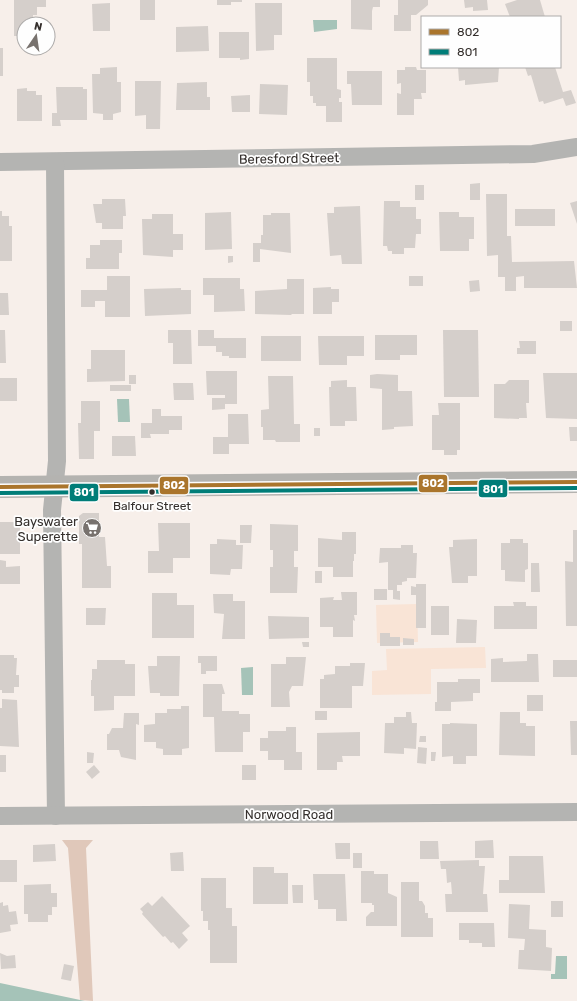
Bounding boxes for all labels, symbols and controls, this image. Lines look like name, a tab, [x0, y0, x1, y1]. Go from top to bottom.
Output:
north arrow	[16, 16, 56, 56]
legend	[421, 16, 561, 68]
text: N	[33, 20, 44, 34]
text: 802	[457, 25, 479, 39]
text: 801	[457, 45, 477, 59]
street label: Beresford Street	[239, 150, 339, 167]
line badge: 802	[418, 474, 448, 493]
line badge: 802	[159, 476, 189, 495]
text: 802	[422, 477, 444, 490]
text: 802	[163, 479, 185, 492]
line badge: 801	[478, 479, 508, 498]
line badge: 801	[69, 483, 99, 502]
text: 801	[483, 483, 503, 496]
text: 801	[74, 486, 94, 499]
marker: Balfour Street	[147, 487, 157, 497]
place label: Balfour Street	[113, 499, 191, 513]
place label: Bayswater Superette	[14, 514, 78, 544]
supermarket icon: Bayswater Superette	[81, 517, 103, 539]
street label: Norwood Road	[245, 807, 333, 822]

